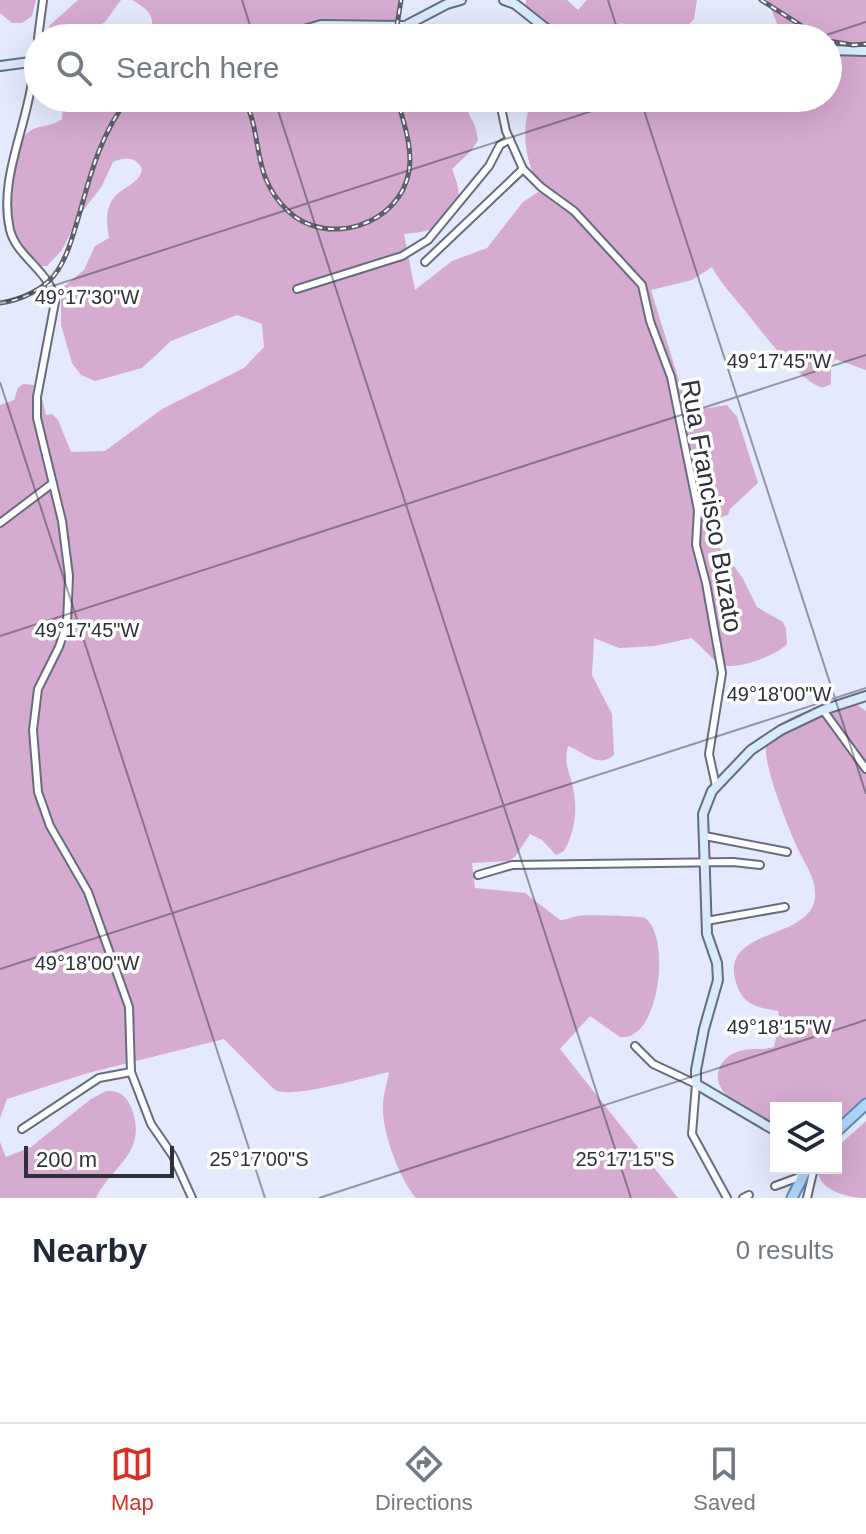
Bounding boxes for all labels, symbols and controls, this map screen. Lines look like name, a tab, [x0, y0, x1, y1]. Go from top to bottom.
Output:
search box	[24, 24, 842, 112]
icon: search	[52, 46, 96, 90]
text: Search here	[116, 51, 279, 84]
text: 49°17'30"W	[35, 286, 139, 308]
text: 49°17'45"W	[727, 350, 831, 372]
street label: Rua Francisco Buzato	[675, 377, 749, 635]
text: 49°17'45"W	[35, 619, 139, 641]
text: 49°18'00"W	[727, 683, 831, 705]
text: 49°18'00"W	[35, 952, 139, 974]
text: 49°18'15"W	[727, 1016, 831, 1038]
map controls	[770, 1102, 842, 1174]
button: layers	[770, 1102, 842, 1174]
scale bar	[24, 1142, 174, 1178]
text: 200 m	[36, 1147, 97, 1172]
text: 25°17'00"S	[210, 1148, 309, 1170]
text: 25°17'15"S	[576, 1148, 675, 1170]
text: Nearby	[32, 1231, 147, 1269]
text: 0 results	[736, 1235, 834, 1265]
tab: Map	[110, 1442, 154, 1516]
tab: Directions	[375, 1442, 473, 1516]
tab: Saved	[693, 1442, 756, 1516]

